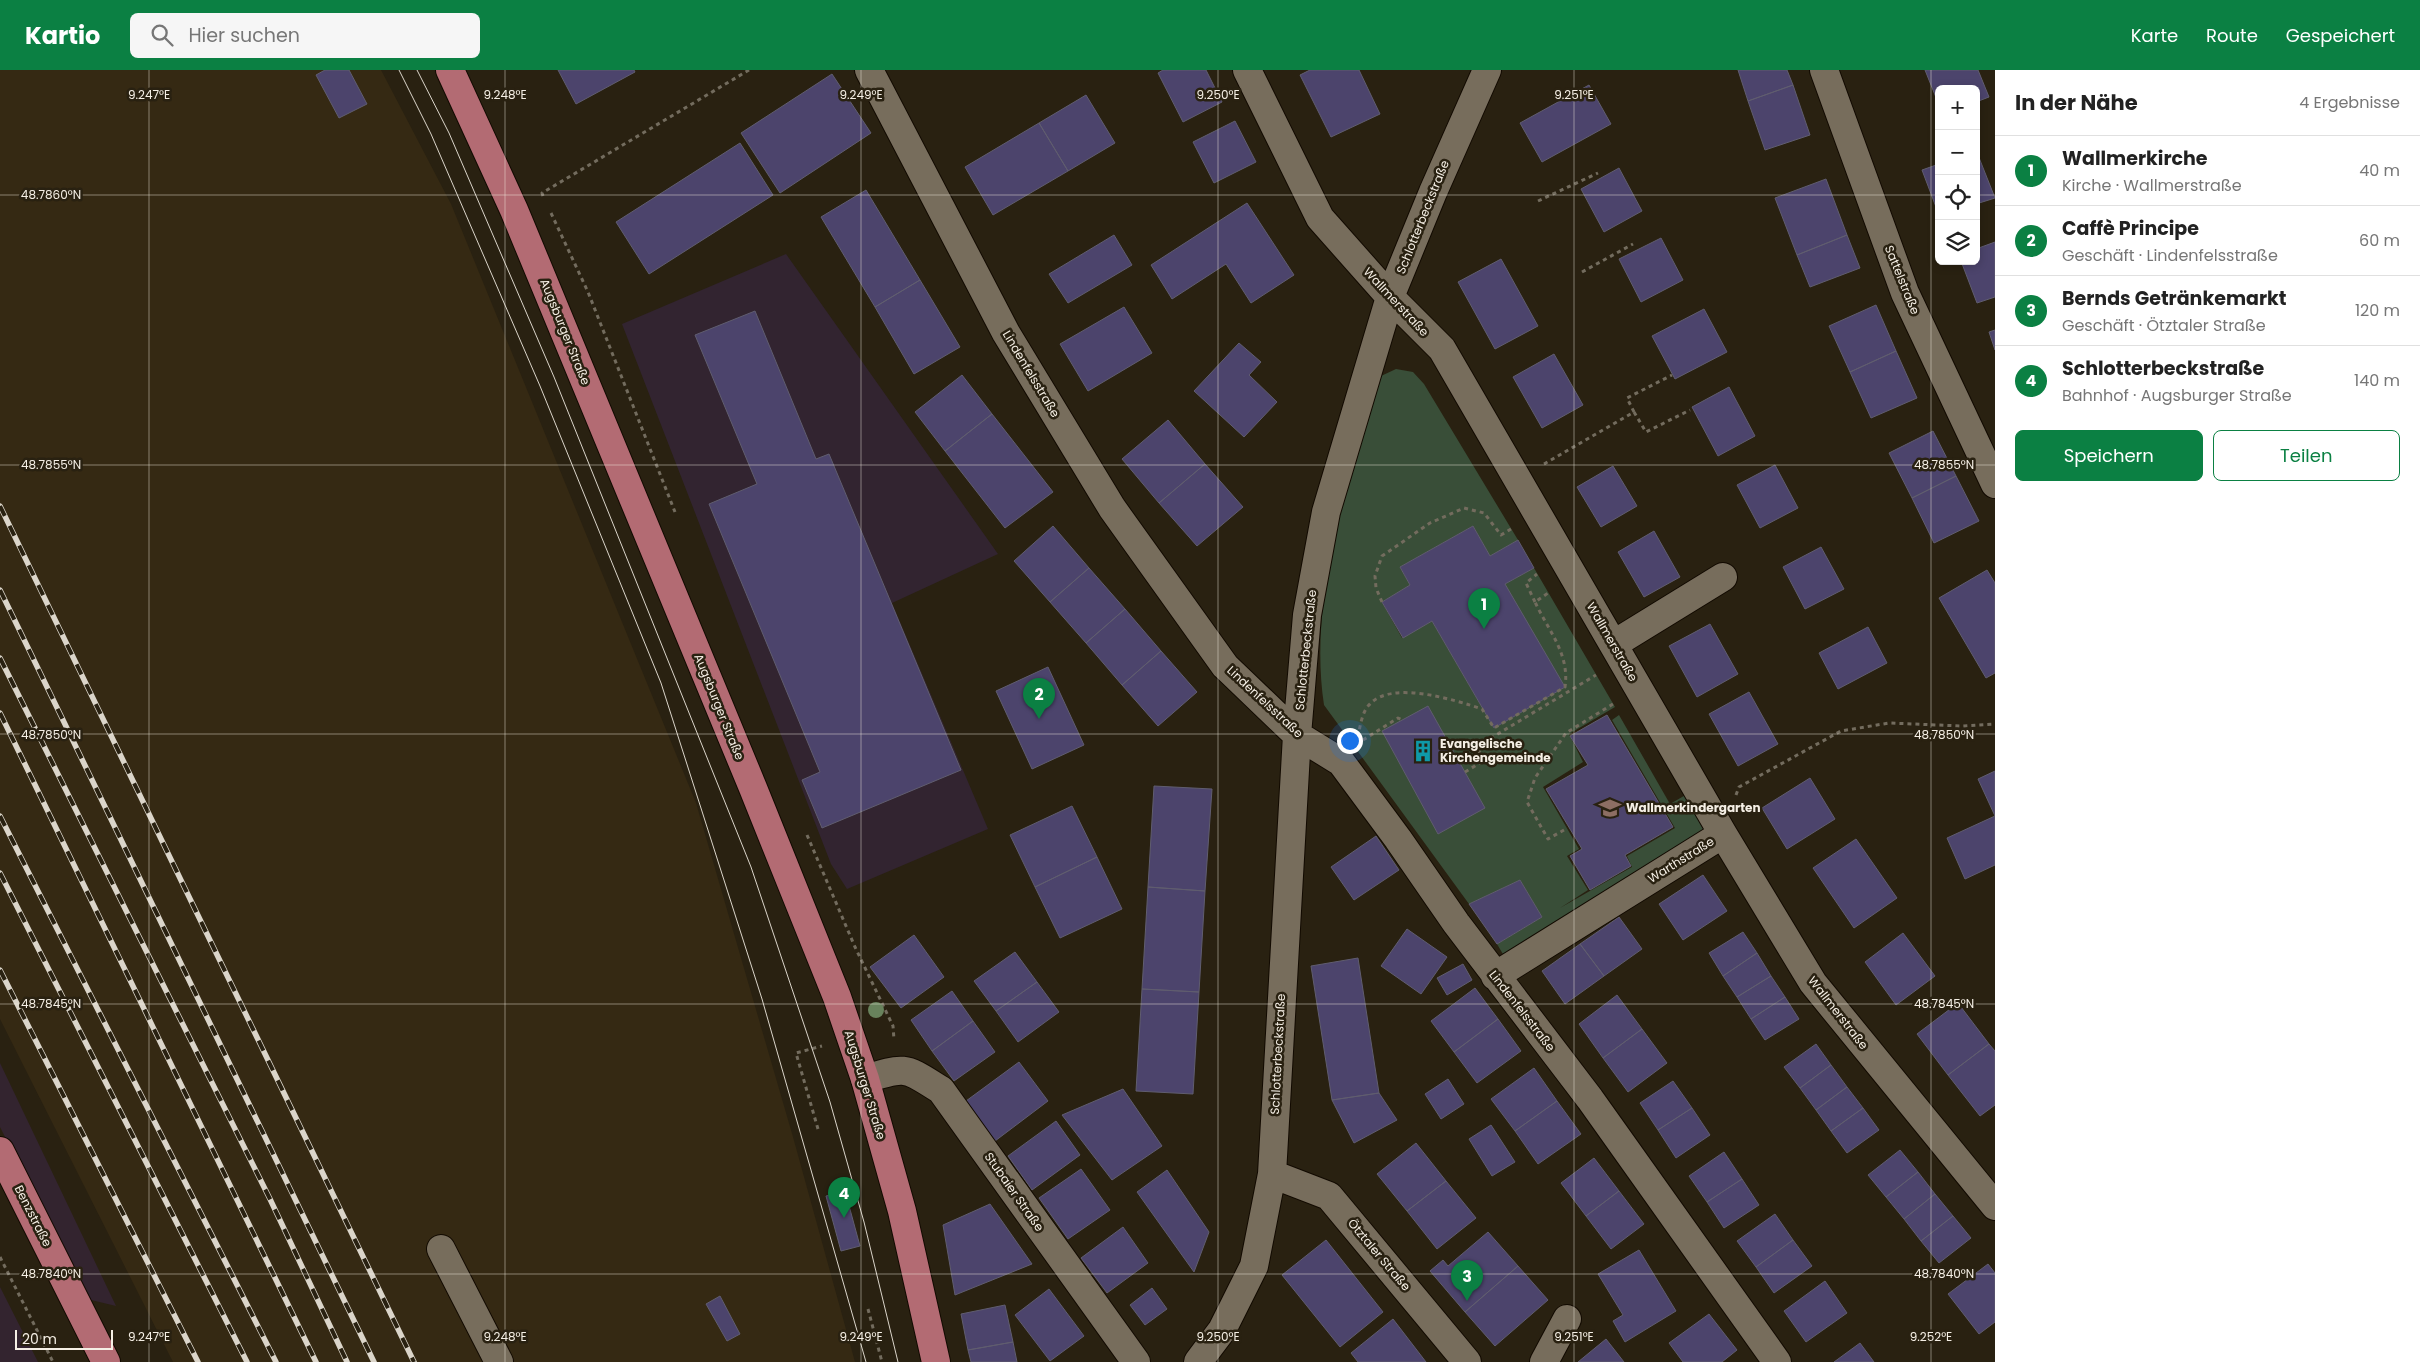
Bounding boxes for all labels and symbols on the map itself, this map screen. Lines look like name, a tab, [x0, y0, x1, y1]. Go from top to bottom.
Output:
text: 9.247°E	[128, 86, 170, 103]
text: 9.248°E	[483, 86, 527, 103]
text: 9.249°E	[839, 86, 883, 103]
text: 9.250°E	[1196, 86, 1240, 103]
text: 9.251°E	[1554, 86, 1594, 103]
street label: Schlotterbeckstraße	[1392, 157, 1453, 276]
text: 48.7860°N	[21, 186, 81, 203]
street label: Sattelstraße	[1881, 243, 1924, 317]
street label: Wallmerstraße	[1360, 263, 1433, 340]
street label: Augsburger Straße	[536, 276, 595, 388]
street label: Lindenfelsstraße	[999, 327, 1064, 420]
text: 48.7855°N	[21, 456, 81, 473]
text: 48.7855°N	[1914, 456, 1974, 473]
pin: 1	[1468, 588, 1500, 629]
street label: Schlotterbeckstraße	[1291, 589, 1320, 711]
street label: Wallmerstraße	[1583, 599, 1642, 684]
street label: Augsburger Straße	[690, 651, 749, 763]
street label: Lindenfelsstraße	[1224, 662, 1307, 741]
pin: 2	[1023, 678, 1055, 719]
text: 48.7850°N	[21, 726, 81, 743]
text: 48.7850°N	[1914, 726, 1974, 743]
your location	[1337, 728, 1363, 754]
place label: Evangelische Kirchengemeinde	[1440, 735, 1551, 766]
building icon: Evangelische Kirchengemeinde	[1410, 738, 1436, 764]
school or university icon: Wallmerkindergarten	[1597, 795, 1623, 821]
place label: Wallmerkindergarten	[1626, 799, 1761, 816]
street label: Warthstraße	[1644, 832, 1717, 887]
street label: Lindenfelsstraße	[1485, 967, 1559, 1055]
street label: Wallmerstraße	[1804, 972, 1872, 1053]
street label: Schlotterbeckstraße	[1266, 993, 1289, 1115]
text: 48.7845°N	[21, 995, 81, 1012]
text: 48.7845°N	[1914, 995, 1974, 1012]
street label: Augsburger Straße	[841, 1028, 890, 1141]
street label: Stubaier Straße	[981, 1149, 1048, 1235]
pin: 4	[828, 1177, 860, 1218]
street label: Benzstraße	[11, 1182, 56, 1249]
street label: Ötztaler Straße	[1344, 1215, 1415, 1294]
pin: 3	[1451, 1260, 1483, 1301]
text: 48.7840°N	[21, 1265, 81, 1282]
text: 48.7840°N	[1914, 1265, 1974, 1282]
scale bar	[15, 1327, 112, 1350]
text: 9.247°E	[128, 1328, 170, 1345]
text: 9.248°E	[483, 1328, 527, 1345]
text: 9.249°E	[839, 1328, 883, 1345]
text: 9.250°E	[1196, 1328, 1240, 1345]
text: 9.251°E	[1554, 1328, 1594, 1345]
text: 9.252°E	[1910, 1328, 1952, 1345]

